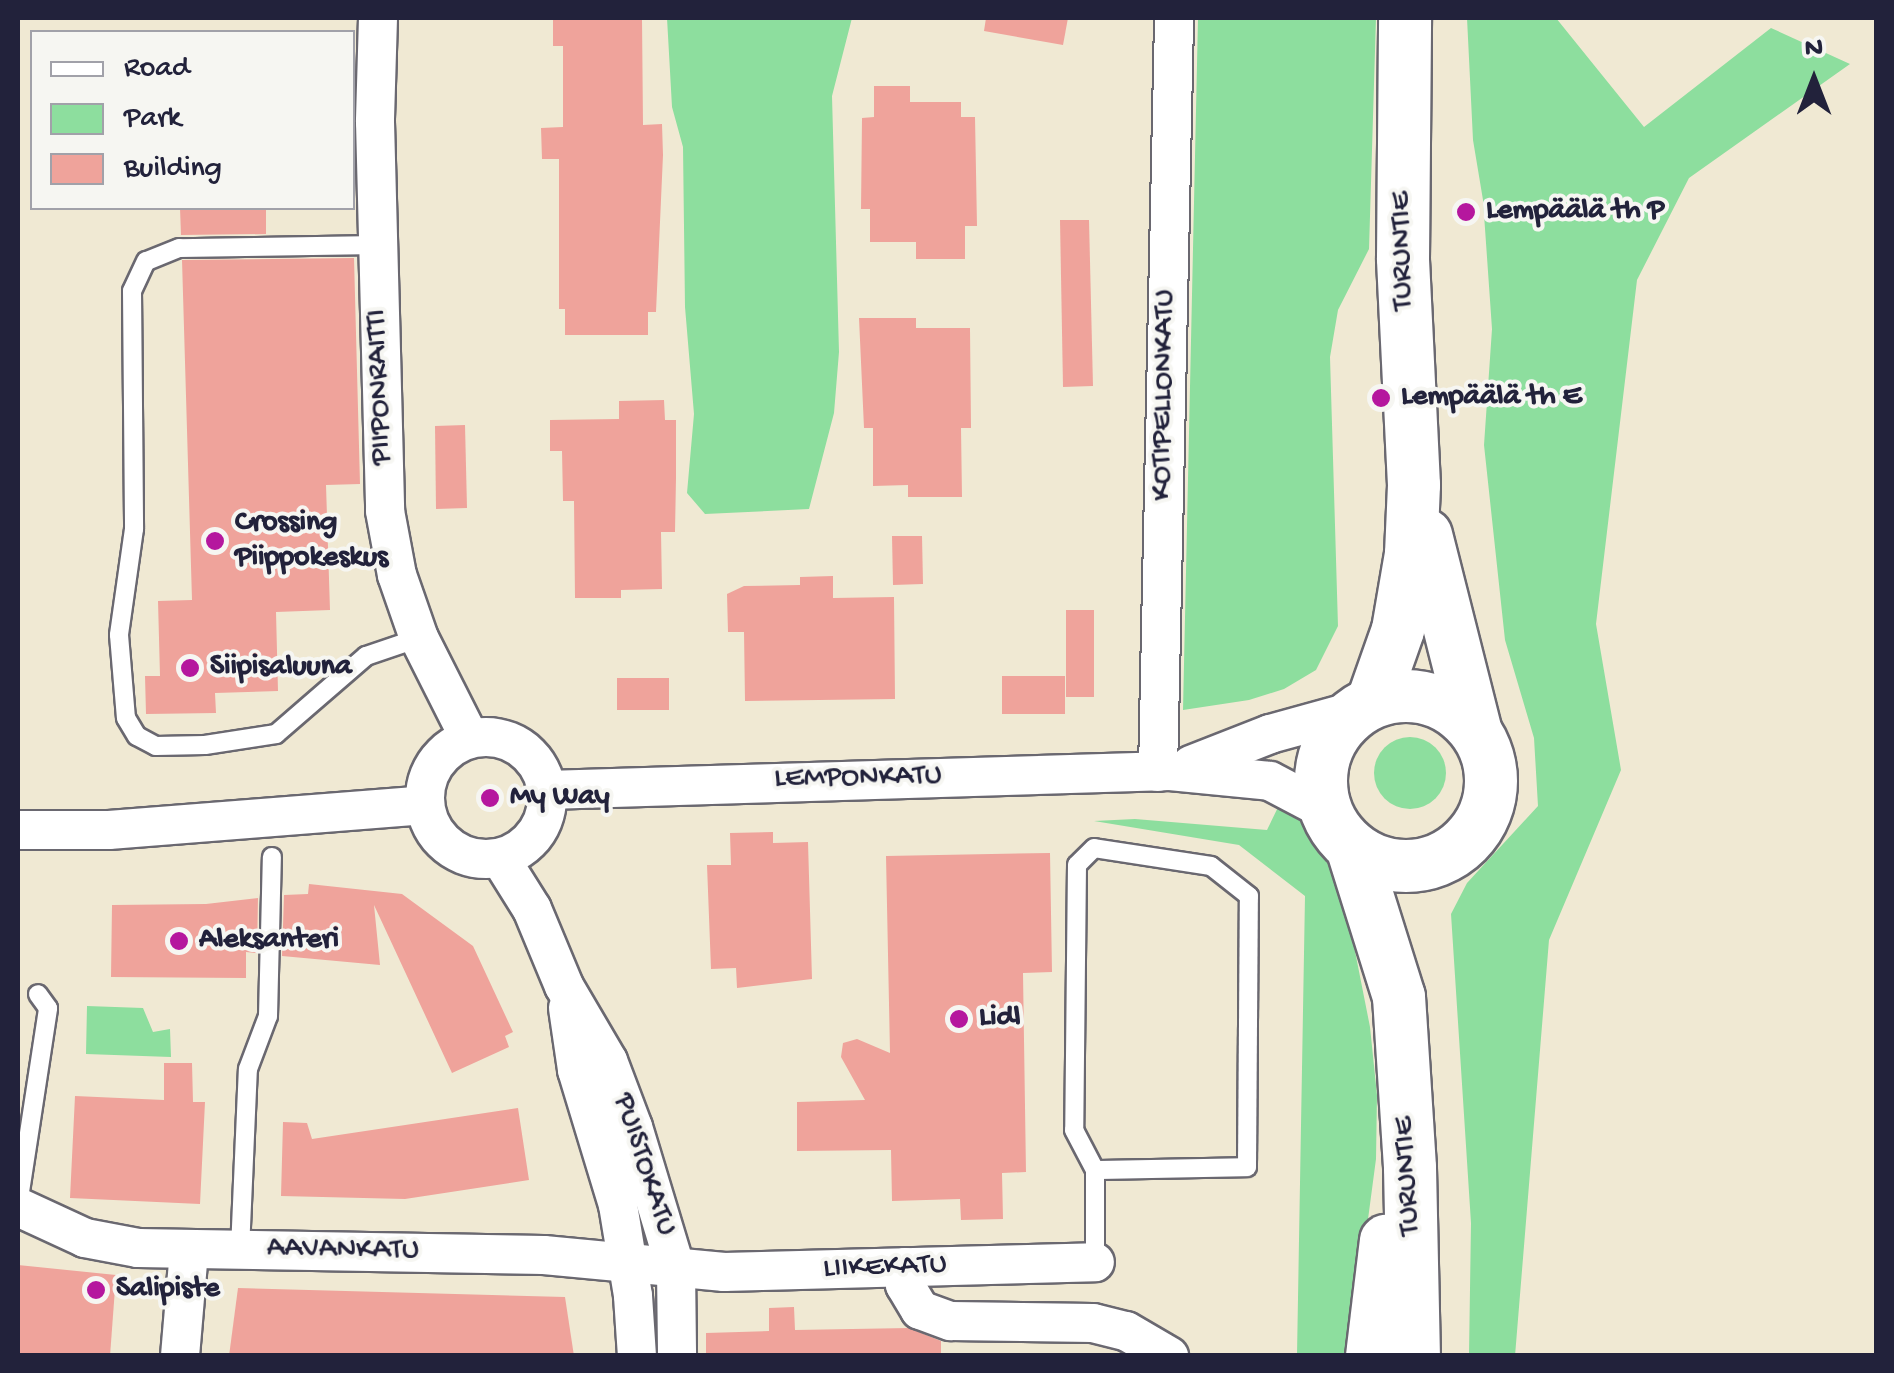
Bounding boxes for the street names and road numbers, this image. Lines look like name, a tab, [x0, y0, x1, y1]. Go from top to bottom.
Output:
street label: TURUNTIE	[1385, 191, 1423, 311]
street label: KOTIPELLONKATU	[1145, 289, 1185, 501]
street label: PIIPONRAITTI	[360, 308, 402, 466]
street label: LEMPONKATU	[774, 760, 942, 798]
street label: PUISTOKATU	[603, 1089, 683, 1241]
street label: TURUNTIE	[1388, 1116, 1430, 1236]
street label: AAVANKATU	[266, 1232, 420, 1270]
street label: LIIKEKATU	[823, 1248, 947, 1288]

